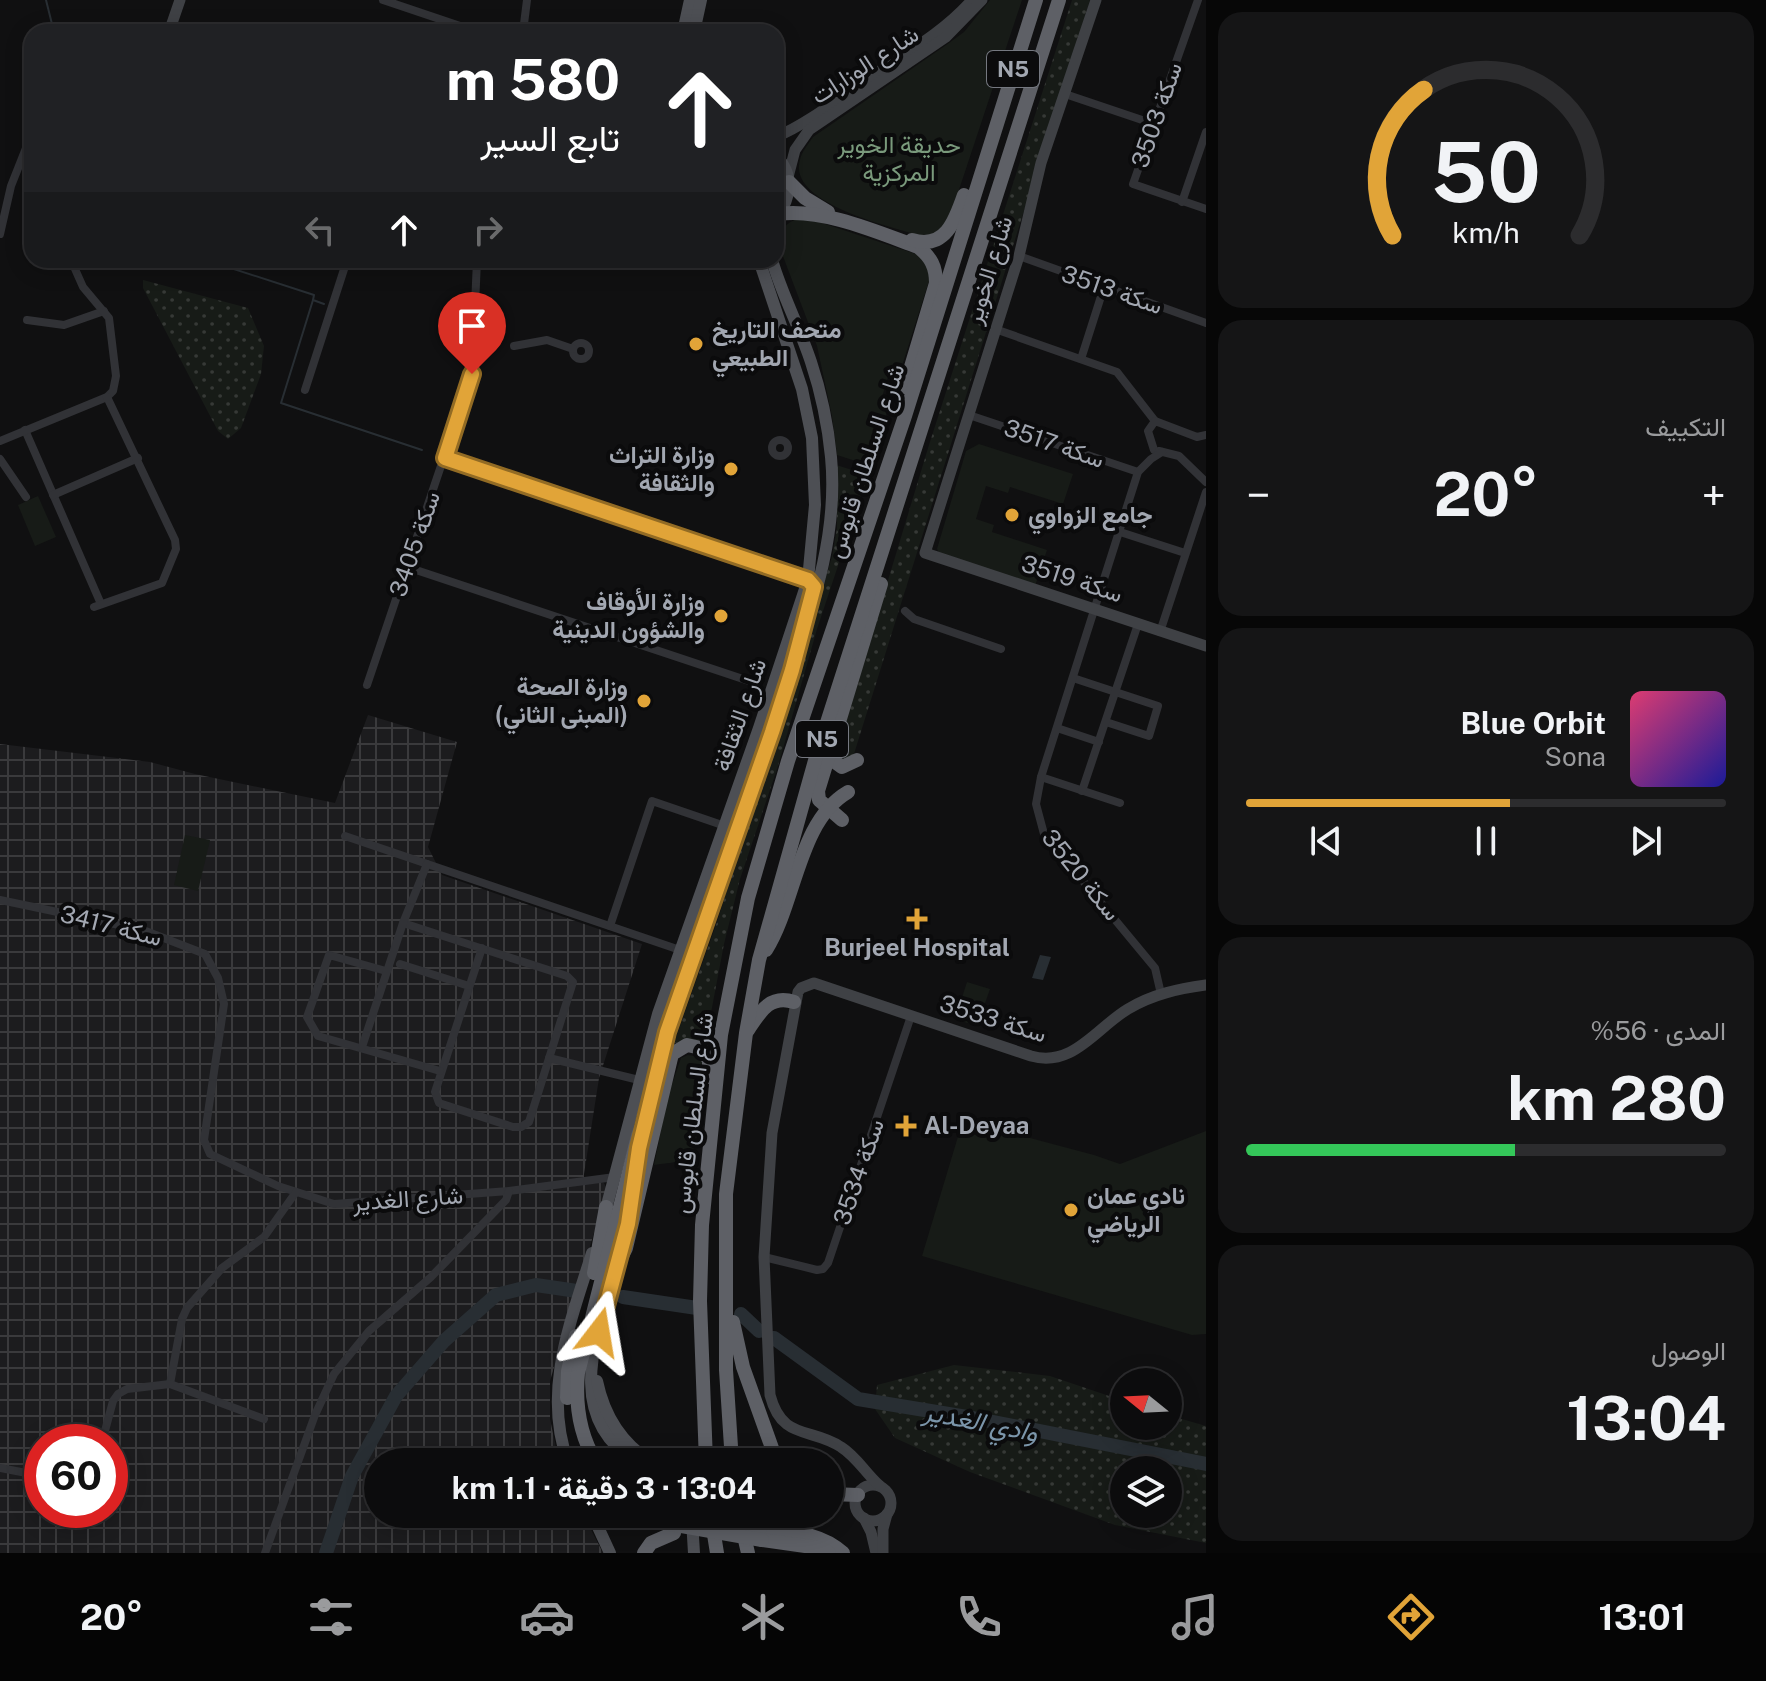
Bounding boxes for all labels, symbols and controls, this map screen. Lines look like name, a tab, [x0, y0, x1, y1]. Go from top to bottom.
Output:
street label: شارع الوزارات	[805, 19, 925, 112]
text: 580 m	[446, 47, 620, 113]
road number: N5	[987, 51, 1039, 87]
icon: ahead	[648, 56, 752, 160]
street label: سكة 3503	[1125, 58, 1187, 171]
text: تابع السير	[480, 117, 620, 159]
text: 50	[1431, 123, 1541, 221]
park label: حديقة الخوير المركزية	[836, 130, 961, 188]
icon: left	[298, 208, 342, 252]
icon: ahead	[382, 208, 426, 252]
icon: right	[466, 208, 510, 252]
street label: شارع الخوير	[958, 212, 1021, 329]
text: km/h	[1452, 216, 1520, 249]
street label: سكة 3513	[1058, 259, 1166, 319]
pin	[438, 292, 506, 374]
icon: arrive	[450, 304, 494, 348]
place label: متحف التاريخ الطبيعي	[712, 315, 842, 378]
marker: متحف التاريخ الطبيعي	[687, 335, 705, 353]
street label: شارع السلطان قابوس	[820, 360, 912, 562]
text: التكييف	[1645, 411, 1726, 442]
street label: سكة 3517	[1001, 413, 1108, 473]
place label: وزارة التراث والثقافة	[609, 440, 715, 498]
text: 20°	[1433, 459, 1539, 530]
marker: وزارة التراث والثقافة	[722, 460, 740, 478]
text: −	[1246, 469, 1270, 521]
text: +	[1702, 469, 1726, 521]
street label: سكة 3405	[383, 487, 445, 600]
place label: جامع الزواوي	[1028, 500, 1152, 535]
marker: جامع الزواوي	[1003, 506, 1021, 524]
street label: سكة 3519	[1018, 549, 1126, 608]
place label: وزارة الأوقاف والشؤون الدينية	[552, 587, 705, 645]
marker: وزارة الأوقاف والشؤون الدينية	[712, 607, 730, 625]
street label: شارع الثقافة	[707, 655, 774, 776]
place label: وزارة الصحة (المبنى الثاني)	[495, 672, 628, 735]
marker: وزارة الصحة (المبنى الثاني)	[635, 692, 653, 710]
text: Blue Orbit	[1460, 705, 1606, 741]
road number: N5	[796, 721, 848, 757]
text: Sona	[1545, 741, 1606, 772]
icon: previous	[1304, 819, 1348, 863]
icon: pause	[1464, 819, 1508, 863]
icon: next	[1624, 819, 1668, 863]
street label: سكة 3520	[1037, 823, 1127, 926]
street label: سكة 3417	[57, 899, 165, 951]
marker: Burjeel Hospital	[906, 908, 928, 930]
place label: Burjeel Hospital	[824, 933, 1010, 961]
street label: سكة 3533	[937, 989, 1050, 1048]
street label: شارع السلطان قابوس	[666, 1011, 721, 1215]
text: المدى · 56%	[1591, 1015, 1726, 1046]
text: 280 km	[1507, 1063, 1726, 1134]
place label: Al-Deyaa	[924, 1111, 1029, 1139]
street label: سكة 3534	[827, 1115, 889, 1228]
marker: Al-Deyaa	[895, 1115, 917, 1137]
street label: شارع الغدير	[351, 1180, 464, 1219]
place label: نادي عمان الرياضي	[1087, 1181, 1185, 1244]
marker: نادي عمان الرياضي	[1062, 1201, 1080, 1219]
position arrow	[557, 1290, 641, 1374]
text: الوصول	[1651, 1335, 1726, 1366]
north arrow	[1110, 1368, 1182, 1440]
map controls	[1110, 1368, 1182, 1528]
text: 13:04	[1566, 1383, 1726, 1454]
water label: وادي الغدير	[918, 1395, 1041, 1454]
speed limit sign: 60	[24, 1424, 128, 1528]
button: layers	[1110, 1456, 1182, 1528]
text: 13:04 · 3 دقيقة · 1.1 km	[452, 1470, 756, 1506]
icon: filters	[303, 1589, 359, 1645]
icon: car	[519, 1589, 575, 1645]
icon: climate	[735, 1589, 791, 1645]
icon: phone	[951, 1589, 1007, 1645]
icon: music	[1167, 1589, 1223, 1645]
icon: directions	[1383, 1589, 1439, 1645]
text: 20°	[80, 1596, 143, 1638]
text: 13:01	[1598, 1596, 1686, 1638]

